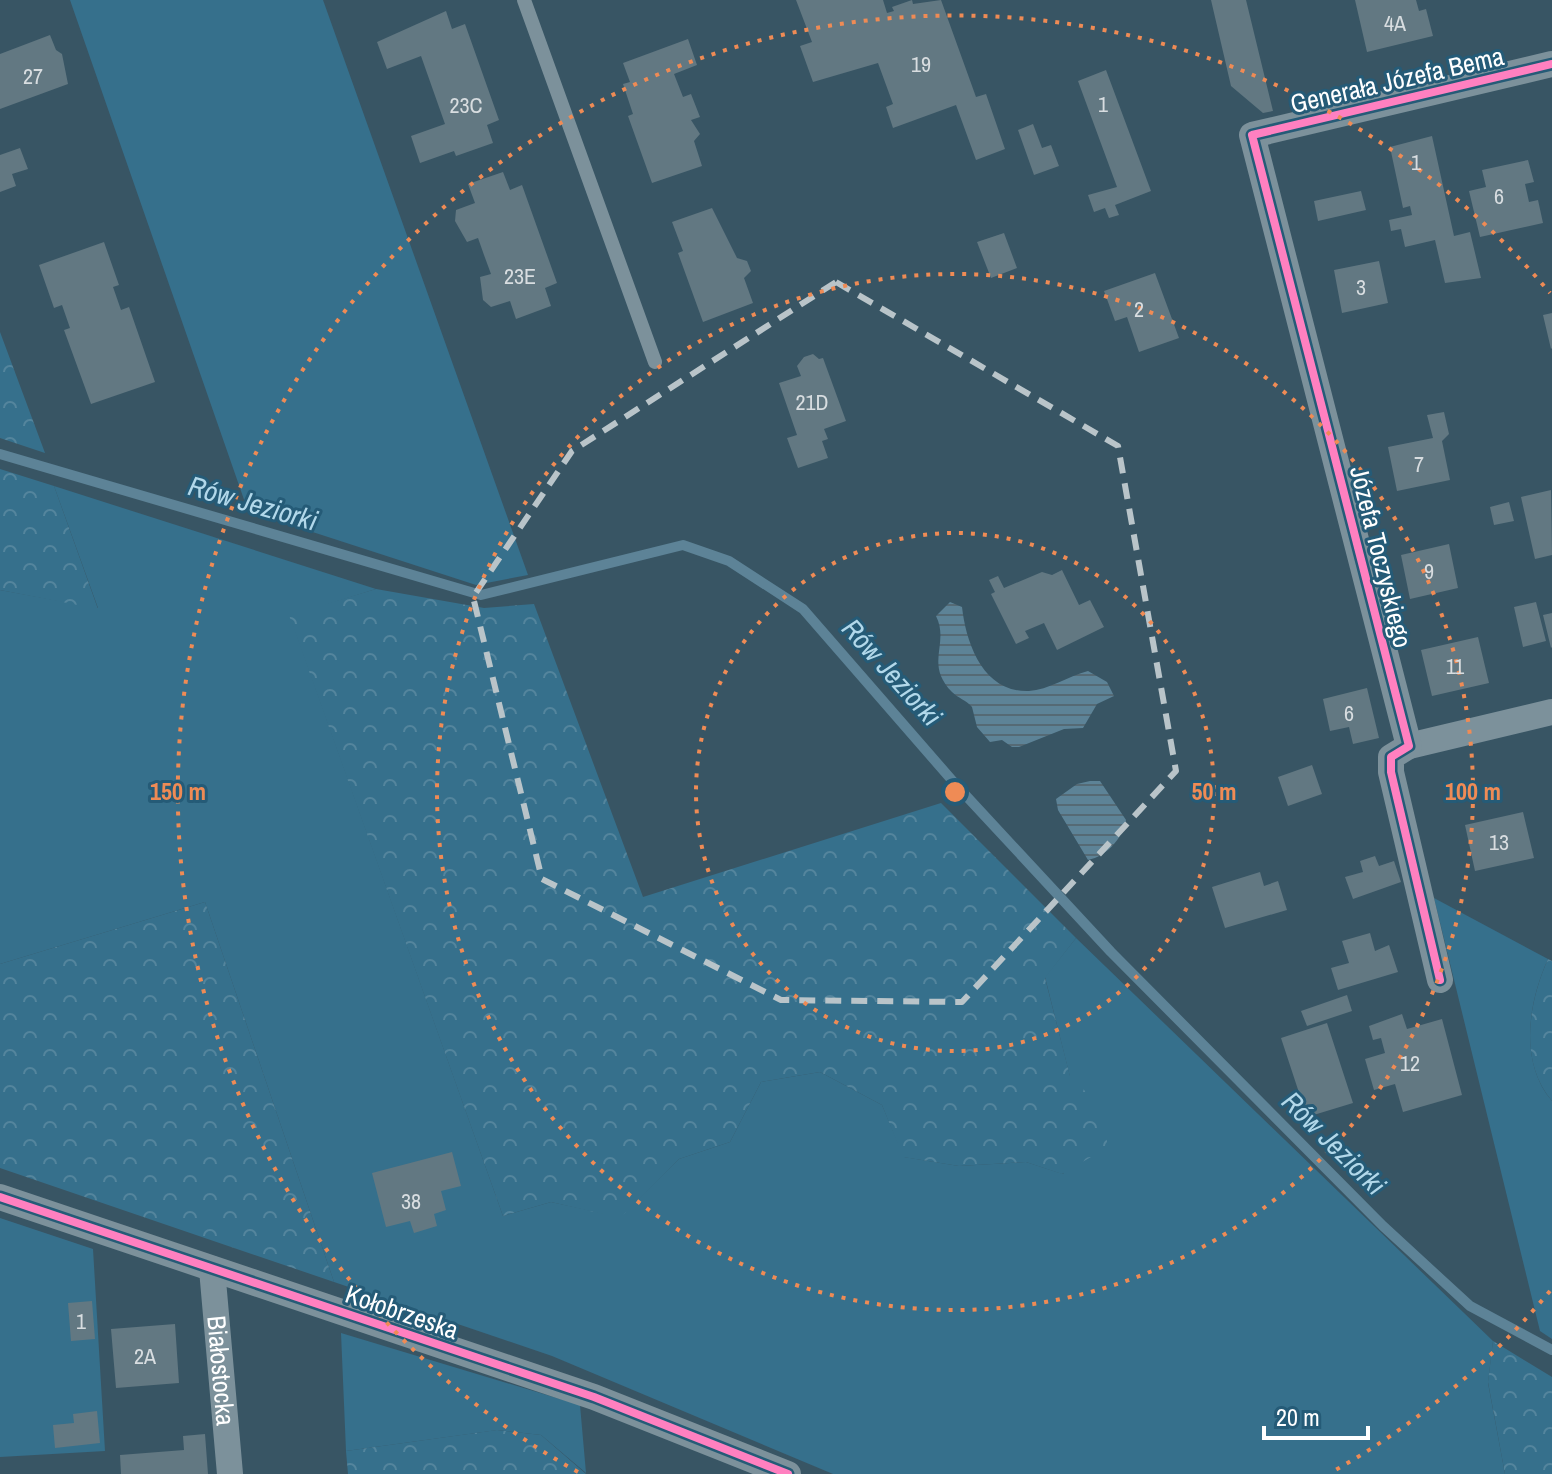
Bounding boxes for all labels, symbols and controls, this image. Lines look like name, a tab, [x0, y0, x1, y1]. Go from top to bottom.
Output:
house number: 4A	[1384, 8, 1407, 38]
street label: Generała Józefa Bema	[1287, 38, 1507, 121]
house number: 19	[911, 49, 931, 79]
house number: 27	[23, 61, 43, 91]
house number: 1	[1098, 89, 1108, 119]
house number: 23C	[449, 90, 483, 120]
house number: 1	[1411, 147, 1421, 177]
house number: 6	[1494, 181, 1504, 211]
house number: 23E	[504, 261, 536, 291]
house number: 3	[1356, 272, 1366, 302]
house number: 2	[1134, 294, 1144, 324]
house number: 21D	[795, 387, 829, 417]
house number: 7	[1414, 449, 1424, 479]
street label: Józefa Toczyskiego	[1342, 463, 1421, 651]
water label: Rów Jeziorki	[184, 466, 323, 540]
house number: 9	[1424, 556, 1434, 586]
water label: Rów Jeziorki	[833, 610, 951, 734]
house number: 11	[1446, 651, 1464, 681]
house number: 6	[1344, 698, 1354, 728]
text: 150 m	[150, 775, 206, 807]
text: 50 m	[1192, 775, 1236, 807]
text: 100 m	[1445, 775, 1501, 807]
centre of rings	[941, 778, 969, 806]
house number: 13	[1489, 827, 1509, 857]
house number: 12	[1400, 1048, 1420, 1078]
water label: Rów Jeziorki	[1274, 1083, 1395, 1204]
house number: 38	[401, 1186, 421, 1216]
street label: Kołobrzeska	[341, 1276, 463, 1347]
house number: 1	[76, 1306, 86, 1336]
street label: Białostocka	[199, 1314, 244, 1427]
house number: 2A	[134, 1341, 157, 1371]
scale bar	[1264, 1390, 1368, 1440]
text: 20 m	[1276, 1401, 1320, 1433]

